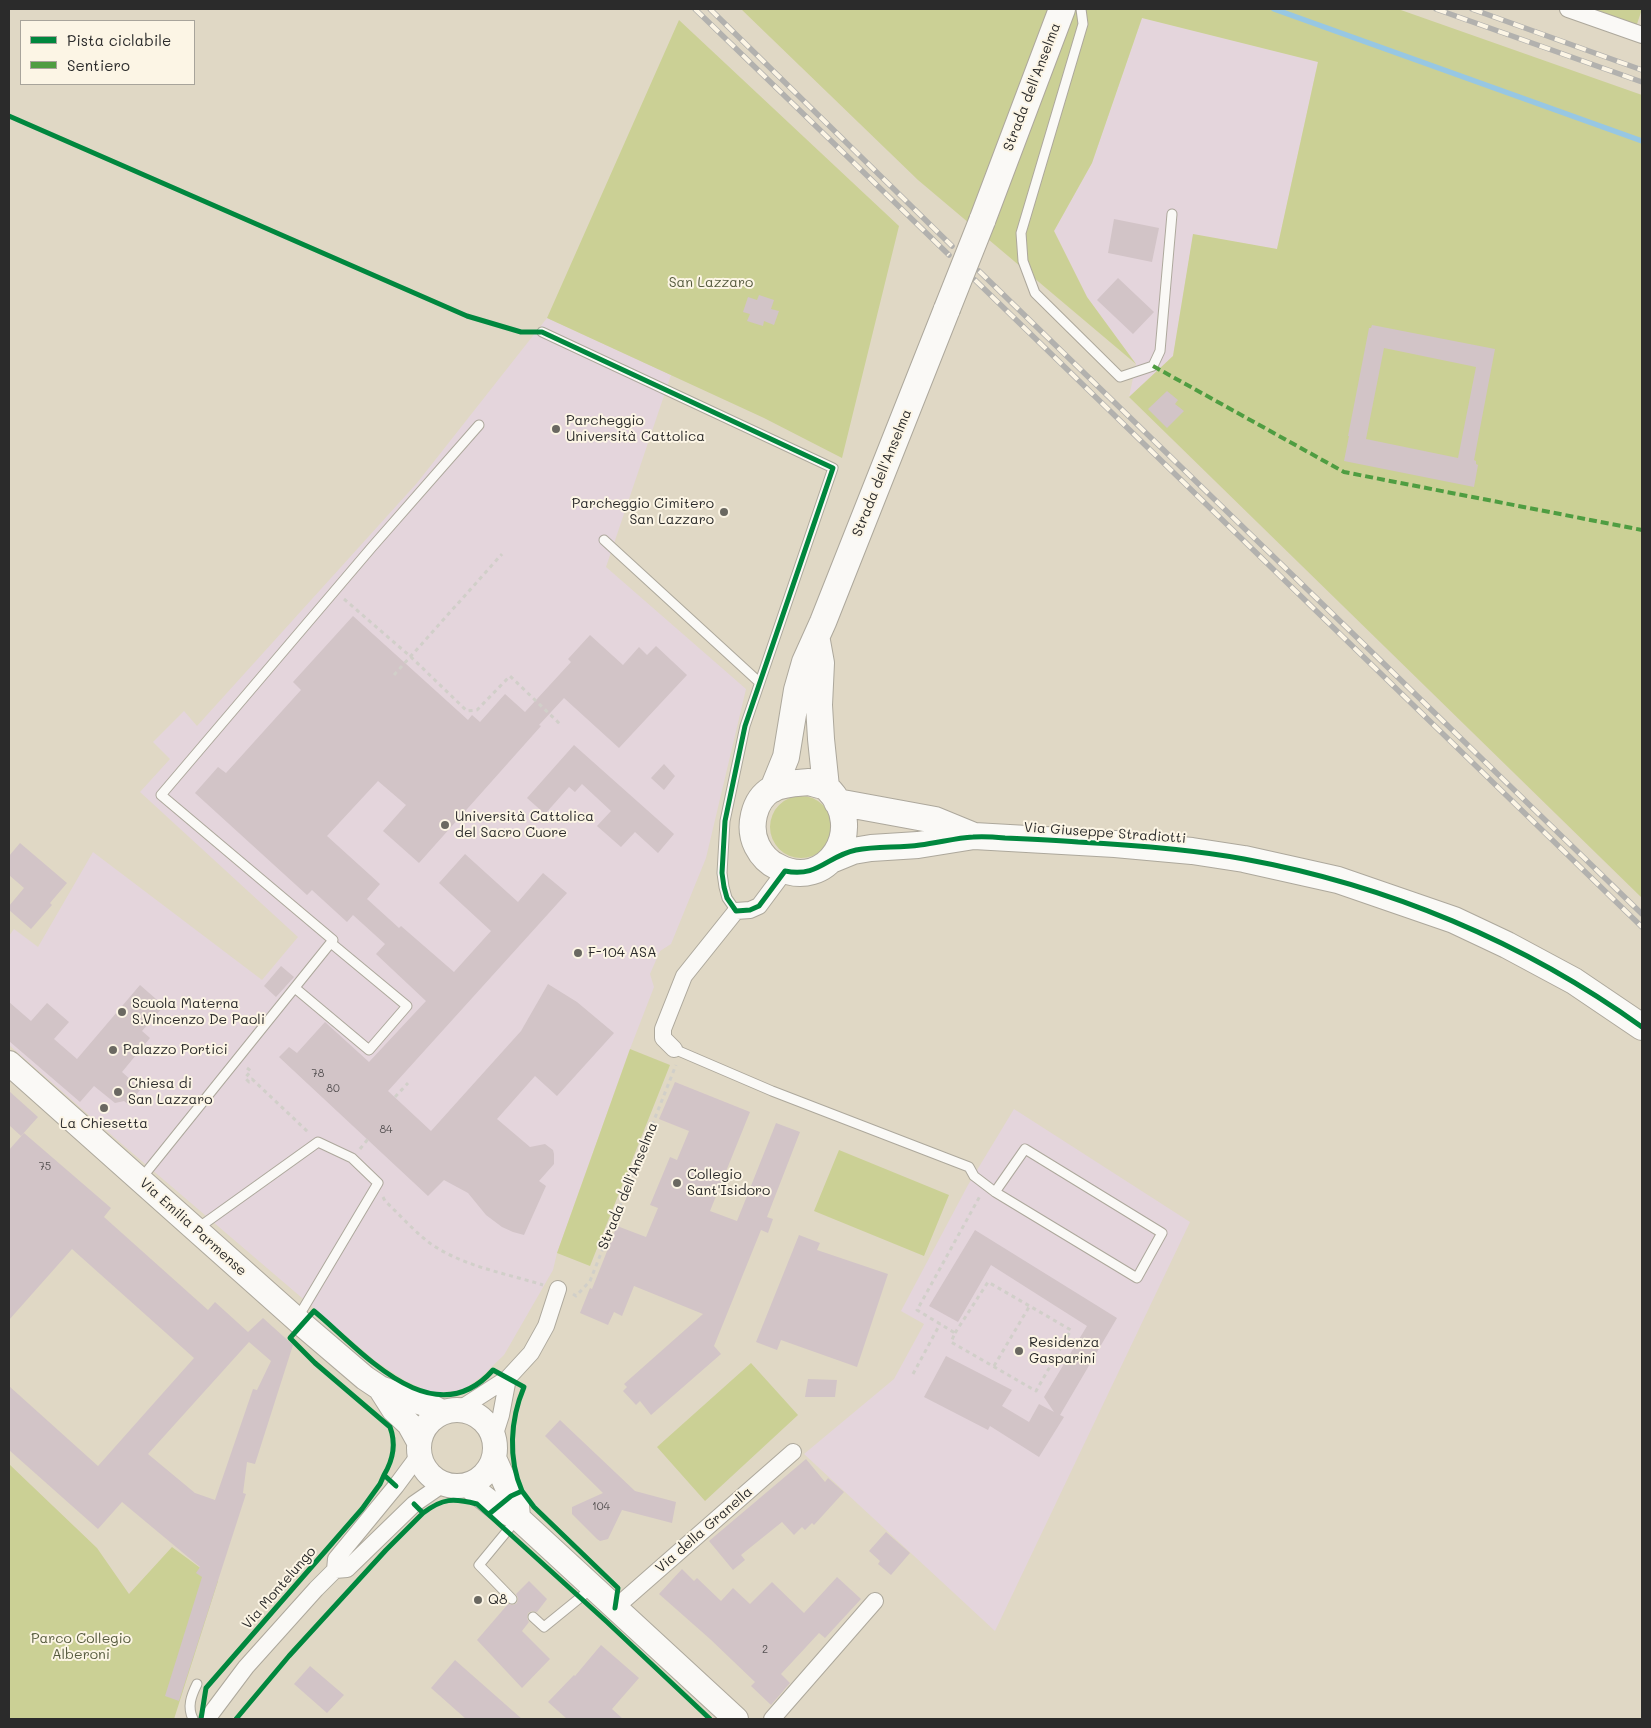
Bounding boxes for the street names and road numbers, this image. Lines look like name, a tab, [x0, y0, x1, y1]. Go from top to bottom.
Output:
street label: Strada dell'Anselma	[1000, 21, 1064, 153]
street label: Strada dell'Anselma	[849, 407, 915, 539]
street label: Via Giuseppe Stradiotti	[1023, 819, 1187, 847]
street label: Strada dell'Anselma	[595, 1120, 661, 1252]
street label: Via Emilia Parmense	[136, 1174, 250, 1280]
street label: Via della Granella	[652, 1483, 756, 1577]
street label: Via Montelungo	[239, 1543, 319, 1633]

